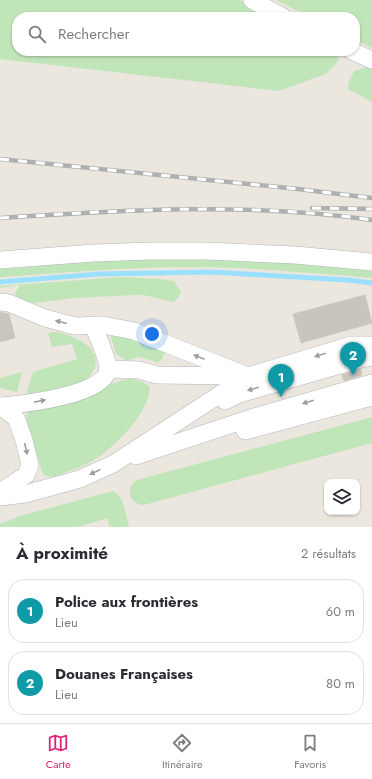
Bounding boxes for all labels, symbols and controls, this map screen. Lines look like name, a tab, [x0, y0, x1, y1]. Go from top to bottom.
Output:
search box	[12, 12, 360, 56]
icon: search	[26, 23, 48, 45]
text: Rechercher	[58, 23, 130, 45]
one-way arrow	[55, 319, 67, 325]
your location	[142, 324, 162, 344]
pin: 2	[340, 342, 366, 375]
one-way arrow	[314, 352, 326, 358]
one-way arrow	[193, 354, 204, 360]
pin: 1	[268, 364, 294, 397]
one-way arrow	[247, 387, 260, 393]
one-way arrow	[34, 397, 46, 403]
one-way arrow	[301, 399, 313, 405]
one-way arrow	[24, 443, 30, 455]
one-way arrow	[90, 469, 101, 475]
map controls	[324, 479, 360, 515]
button: layers	[324, 479, 360, 515]
text: À proximité	[16, 541, 108, 565]
text: 2 résultats	[301, 544, 356, 563]
text: Police aux frontières	[55, 591, 198, 613]
text: 1	[27, 602, 33, 621]
text: 60 m	[326, 602, 355, 621]
text: Lieu	[55, 613, 78, 632]
text: Douanes Françaises	[55, 663, 193, 685]
text: 2	[26, 674, 34, 693]
text: 80 m	[326, 674, 355, 693]
text: Lieu	[55, 685, 78, 704]
tab: Carte	[46, 732, 71, 772]
tab: Itinéraire	[162, 732, 203, 772]
tab: Favoris	[294, 732, 326, 772]

